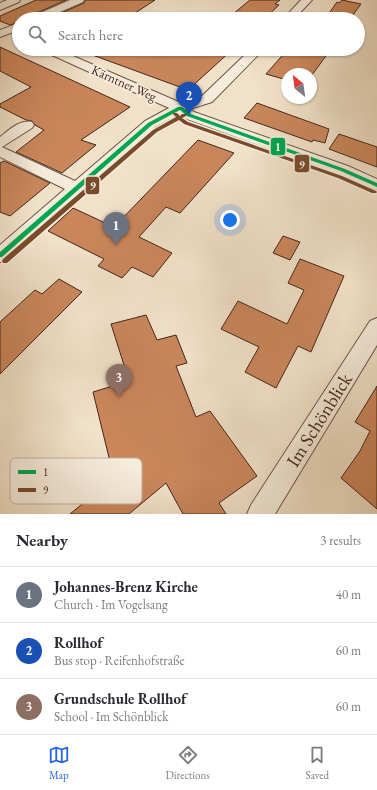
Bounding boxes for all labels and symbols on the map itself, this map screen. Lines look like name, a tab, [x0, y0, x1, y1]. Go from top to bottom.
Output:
street label: Kärntner Weg	[89, 61, 160, 105]
north arrow	[281, 68, 317, 104]
pin: 2	[176, 82, 202, 115]
line badge: 1	[270, 137, 286, 156]
text: 1	[275, 140, 281, 154]
line badge: 9	[294, 154, 310, 173]
text: 9	[299, 157, 305, 171]
line badge: 9	[85, 176, 100, 195]
text: 9	[90, 178, 96, 192]
your location	[220, 210, 240, 230]
pin: 1	[103, 212, 129, 245]
pin: 3	[106, 364, 132, 397]
street label: Im Schönblick	[280, 367, 358, 472]
legend	[10, 458, 142, 504]
text: 1	[43, 465, 48, 479]
text: 9	[43, 483, 49, 497]

